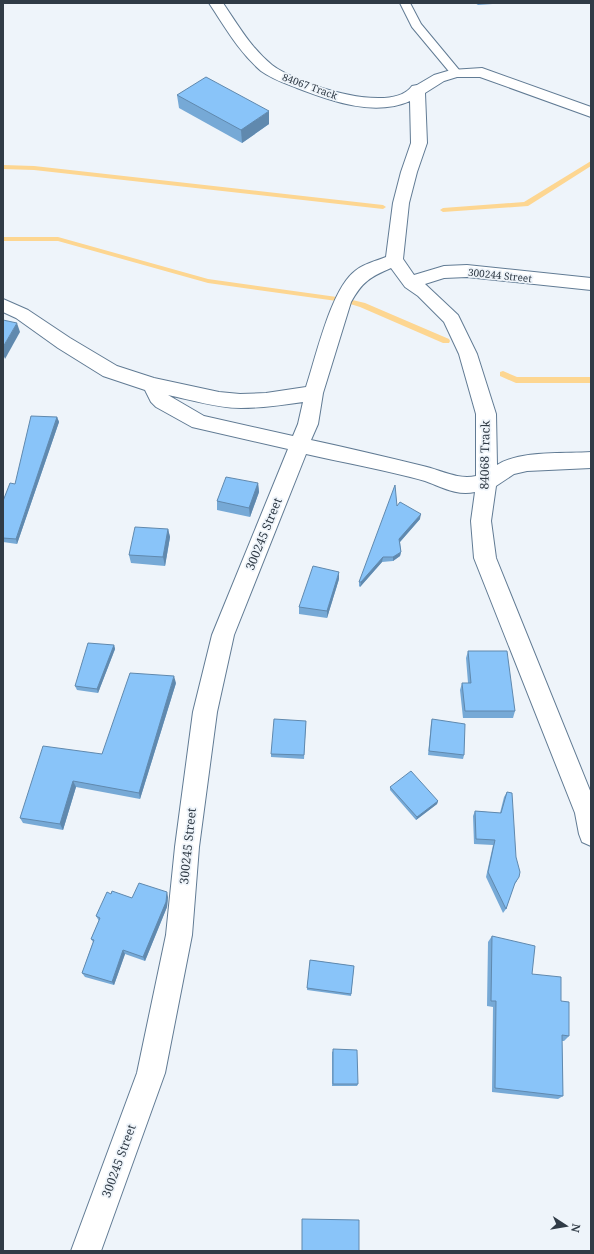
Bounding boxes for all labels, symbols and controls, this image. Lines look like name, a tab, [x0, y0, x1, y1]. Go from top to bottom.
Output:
street label: 84067 Track	[281, 70, 340, 102]
street label: 300244 Street	[467, 265, 533, 285]
street label: 84068 Track	[475, 419, 494, 490]
street label: 300245 Street	[241, 495, 286, 573]
street label: 300245 Street	[175, 807, 200, 885]
street label: 300245 Street	[97, 1122, 140, 1200]
north arrow	[546, 1206, 586, 1246]
text: N	[568, 1222, 585, 1234]

